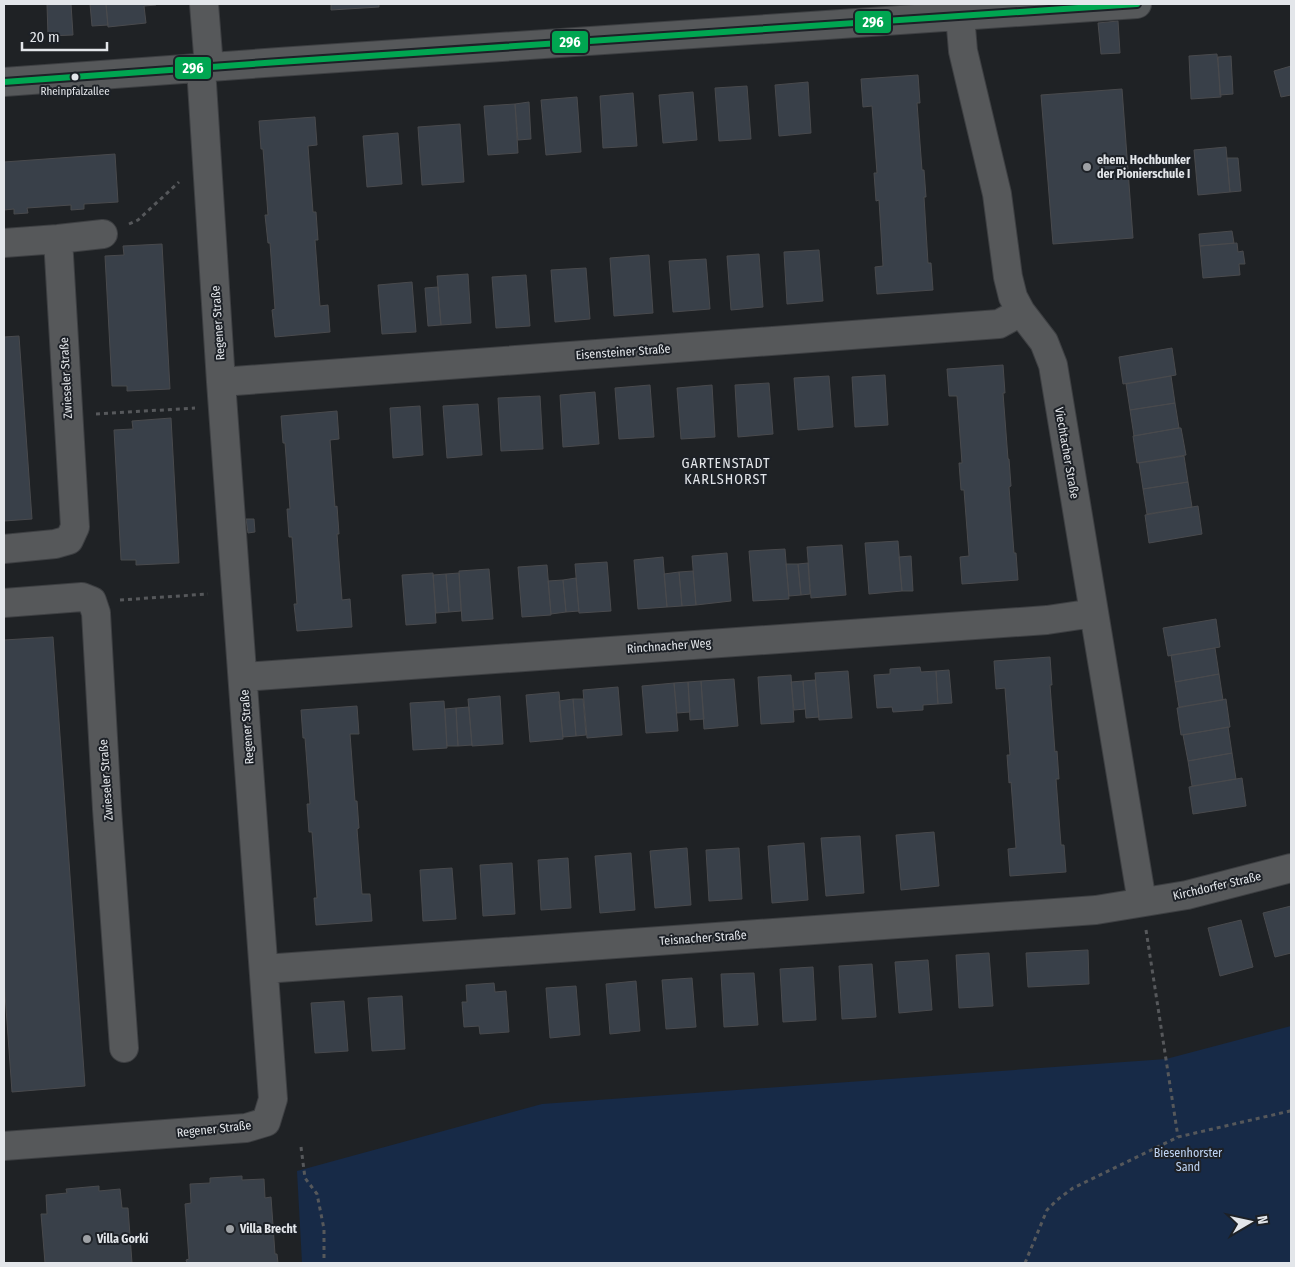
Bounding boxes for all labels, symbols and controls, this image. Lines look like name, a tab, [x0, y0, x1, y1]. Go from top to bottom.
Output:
line badge: 296	[854, 10, 892, 34]
text: 296	[862, 14, 883, 31]
scale bar	[22, 20, 108, 52]
text: 20 m	[30, 28, 60, 46]
line badge: 296	[551, 30, 589, 54]
text: 296	[559, 34, 580, 51]
line badge: 296	[174, 56, 212, 80]
text: 296	[182, 60, 203, 77]
marker: Rheinpfalzallee	[70, 72, 80, 82]
place label: Rheinpfalzallee	[40, 85, 110, 98]
place label: ehem. Hochbunker der Pionierschule I	[1097, 153, 1191, 181]
marker: ehem. Hochbunker der Pionierschule I	[1081, 161, 1093, 173]
street label: Regener Straße	[208, 285, 228, 361]
street label: Zwieseler Straße	[57, 337, 75, 419]
street label: Eisensteiner Straße	[575, 342, 671, 362]
street label: Viechtacher Straße	[1052, 406, 1082, 500]
district label: GARTENSTADT KARLSHORST	[681, 455, 771, 488]
street label: Rinchnacher Weg	[626, 636, 712, 656]
street label: Regener Straße	[237, 689, 257, 765]
street label: Zwieseler Straße	[96, 739, 116, 821]
street label: Kirchdorfer Straße	[1172, 869, 1263, 903]
street label: Teisnacher Straße	[659, 928, 747, 948]
street label: Regener Straße	[176, 1118, 252, 1140]
park label: Biesenhorster Sand	[1154, 1146, 1223, 1174]
north arrow	[1225, 1197, 1275, 1247]
text: N	[1253, 1215, 1271, 1226]
place label: Villa Brecht	[239, 1222, 298, 1236]
marker: Villa Brecht	[224, 1223, 236, 1235]
place label: Villa Gorki	[96, 1232, 148, 1246]
marker: Villa Gorki	[81, 1233, 93, 1245]

